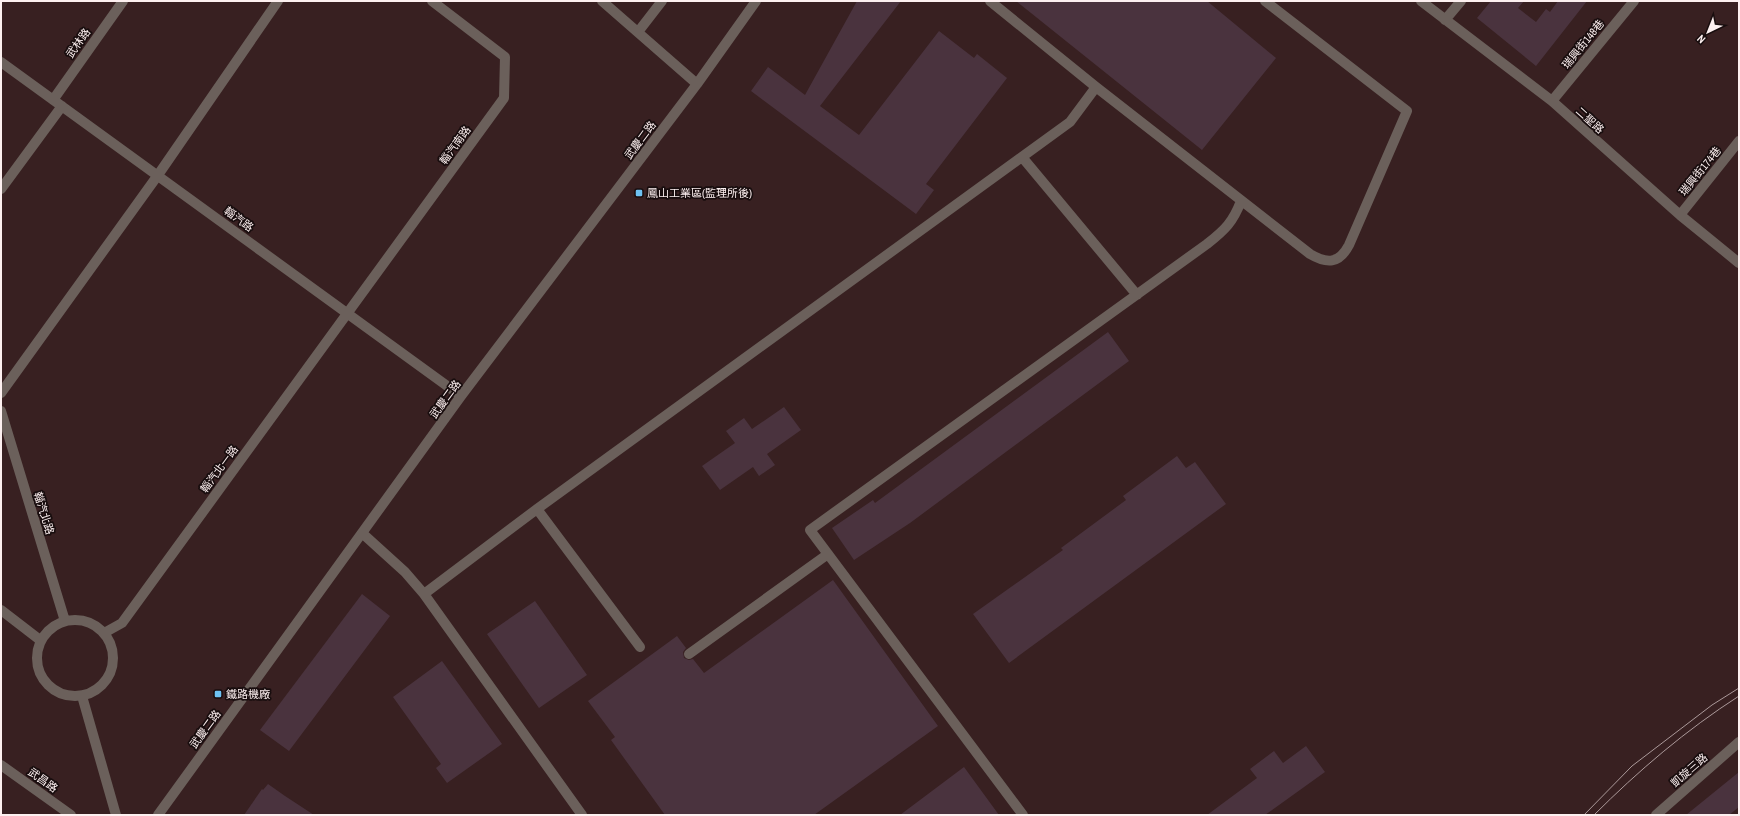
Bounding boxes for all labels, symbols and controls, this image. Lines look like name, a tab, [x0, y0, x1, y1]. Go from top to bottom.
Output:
north arrow	[1688, 12, 1728, 52]
street label: 瑞興街148巷	[1559, 17, 1607, 71]
street label: 武林路	[63, 25, 93, 61]
text: N	[1694, 32, 1708, 47]
street label: 二聖路	[1573, 104, 1607, 136]
street label: 武慶二路	[621, 118, 659, 162]
street label: 輜汽南路	[436, 123, 474, 167]
street label: 瑞興街174巷	[1676, 144, 1724, 198]
place label: 鳳山工業區(監理所後)	[647, 186, 752, 200]
marker: 鳳山工業區(監理所後)	[634, 188, 644, 198]
street label: 輜汽路	[222, 204, 256, 234]
street label: 武慶二路	[426, 377, 464, 421]
street label: 輜汽北一路	[197, 443, 241, 495]
street label: 輜汽北路	[31, 490, 57, 536]
place label: 鐵路機廠	[226, 687, 270, 701]
marker: 鐵路機廠	[213, 689, 223, 699]
street label: 武慶二路	[186, 707, 224, 751]
street label: 凱旋三路	[1668, 750, 1710, 790]
street label: 武昌路	[25, 765, 61, 795]

